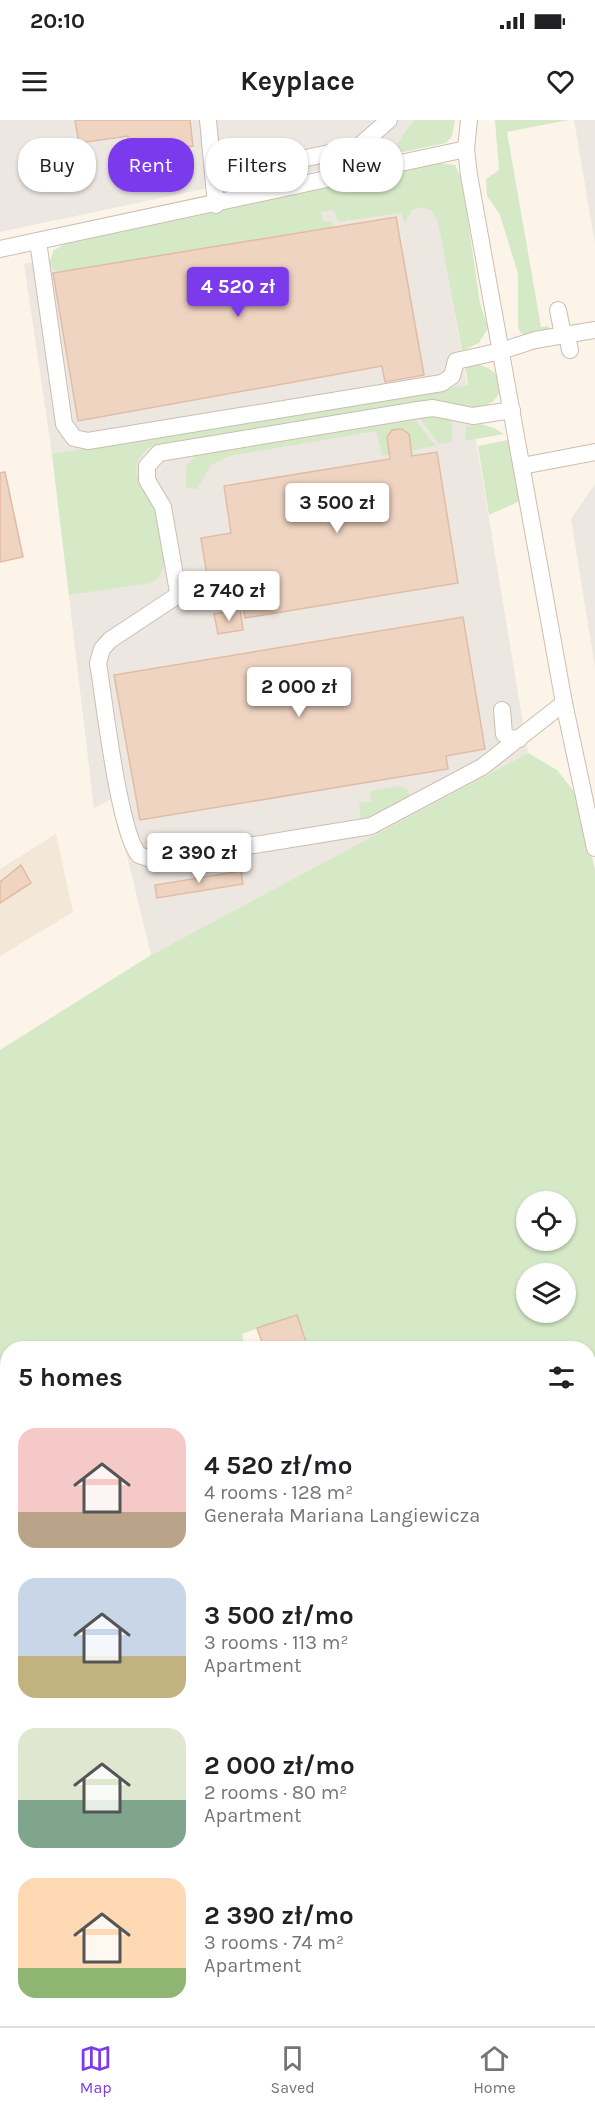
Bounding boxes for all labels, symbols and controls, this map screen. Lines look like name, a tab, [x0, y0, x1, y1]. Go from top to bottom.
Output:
text: 20:10	[30, 8, 85, 34]
icon: menu	[18, 65, 51, 98]
text: Keyplace	[240, 65, 355, 97]
icon: heart	[544, 65, 577, 98]
chip: Buy	[18, 138, 96, 192]
chip: Rent	[108, 138, 194, 192]
chip: Filters	[206, 138, 308, 192]
chip: New	[320, 138, 403, 192]
pin: 4 520 zł	[176, 267, 300, 318]
text: 4 520 zł	[201, 275, 275, 298]
pin: 3 500 zł	[275, 483, 399, 534]
text: 3 500 zł	[299, 491, 375, 514]
pin: 2 740 zł	[167, 571, 291, 622]
text: 2 740 zł	[193, 579, 265, 602]
pin: 2 000 zł	[237, 667, 361, 718]
text: 2 000 zł	[261, 675, 337, 698]
pin: 2 390 zł	[137, 833, 261, 884]
text: 2 390 zł	[161, 841, 237, 864]
map controls	[516, 1191, 576, 1323]
button: locate	[516, 1191, 576, 1251]
button: layers	[516, 1263, 576, 1323]
icon: filters	[545, 1361, 578, 1394]
text: 5 homes	[18, 1362, 123, 1393]
text: 4 520 zł/mo	[204, 1450, 352, 1481]
icon: home	[66, 1452, 138, 1524]
text: 4 rooms · 128 m²	[204, 1481, 353, 1504]
text: Generała Mariana Langiewicza	[204, 1504, 480, 1527]
text: 3 500 zł/mo	[204, 1600, 354, 1631]
icon: home	[66, 1602, 138, 1674]
text: 3 rooms · 113 m²	[204, 1631, 348, 1654]
text: Apartment	[204, 1654, 302, 1677]
text: 2 000 zł/mo	[204, 1750, 355, 1781]
icon: home	[66, 1752, 138, 1824]
text: 2 rooms · 80 m²	[204, 1781, 347, 1804]
text: Apartment	[204, 1804, 302, 1827]
text: 2 390 zł/mo	[204, 1900, 354, 1931]
icon: home	[66, 1902, 138, 1974]
text: 3 rooms · 74 m²	[204, 1931, 344, 1954]
text: Apartment	[204, 1954, 302, 1977]
tab: Map	[79, 2042, 112, 2097]
tab: Saved	[271, 2042, 315, 2097]
tab: Home	[473, 2042, 516, 2097]

